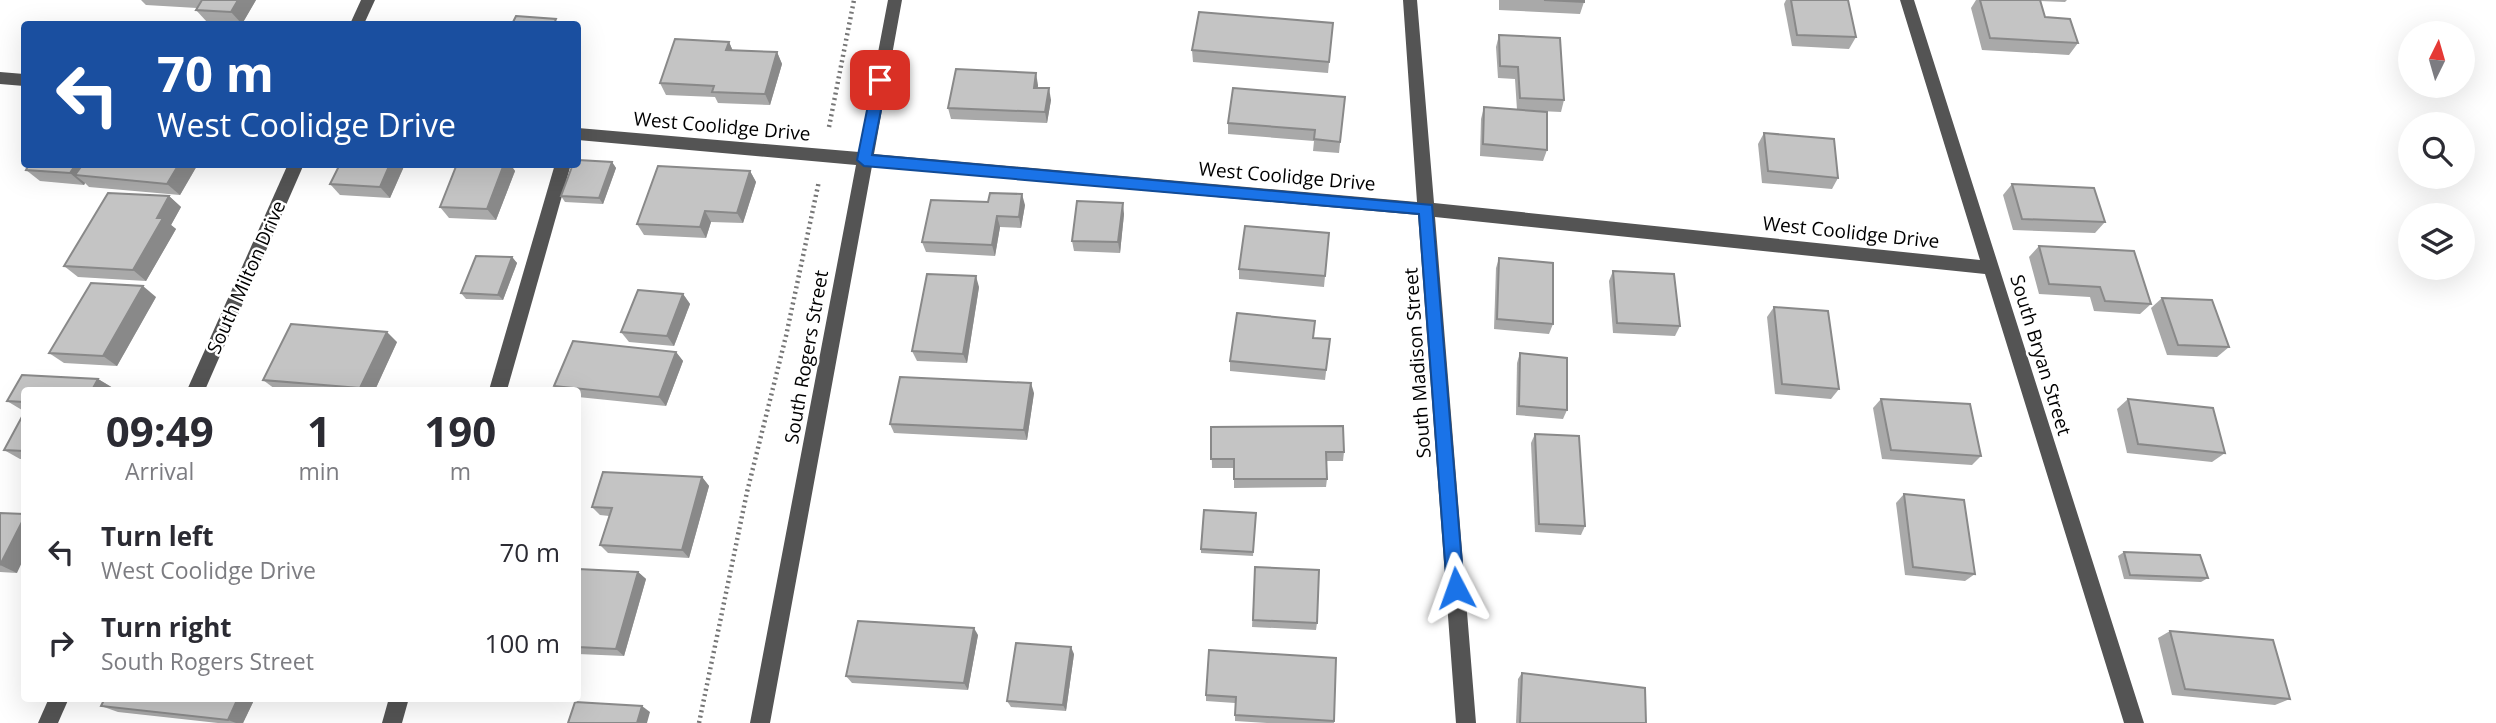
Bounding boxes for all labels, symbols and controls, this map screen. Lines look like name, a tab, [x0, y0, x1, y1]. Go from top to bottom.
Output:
north arrow	[2398, 21, 2474, 98]
map controls	[2398, 21, 2475, 280]
text: 70 m	[157, 40, 274, 106]
icon: left	[42, 49, 133, 140]
pin	[850, 50, 910, 110]
icon: arrive	[861, 61, 899, 99]
text: West Coolidge Drive	[157, 103, 456, 146]
street label: West Coolidge Drive	[632, 105, 812, 147]
button: search	[2398, 112, 2475, 189]
street label: West Coolidge Drive	[1197, 155, 1377, 197]
street label: South Milton Drive	[201, 196, 291, 358]
button: layers	[2398, 203, 2475, 280]
street label: West Coolidge Drive	[1761, 210, 1941, 254]
street label: South Madison Street	[1397, 267, 1437, 459]
street label: South Rogers Street	[778, 268, 834, 446]
street label: South Bryan Street	[2004, 272, 2078, 439]
text: 09:49	[106, 402, 214, 459]
text: 1	[307, 402, 331, 459]
text: 190	[424, 402, 496, 459]
text: Arrival	[125, 455, 194, 487]
text: min	[298, 455, 340, 487]
text: m	[450, 455, 471, 487]
text: Turn left	[101, 518, 213, 554]
icon: left	[42, 533, 80, 571]
text: 70 m	[499, 534, 560, 570]
position arrow	[1419, 551, 1493, 625]
text: West Coolidge Drive	[101, 554, 316, 586]
text: Turn right	[101, 609, 232, 645]
icon: right	[42, 624, 80, 662]
text: 100 m	[485, 625, 560, 661]
text: South Rogers Street	[101, 645, 314, 677]

